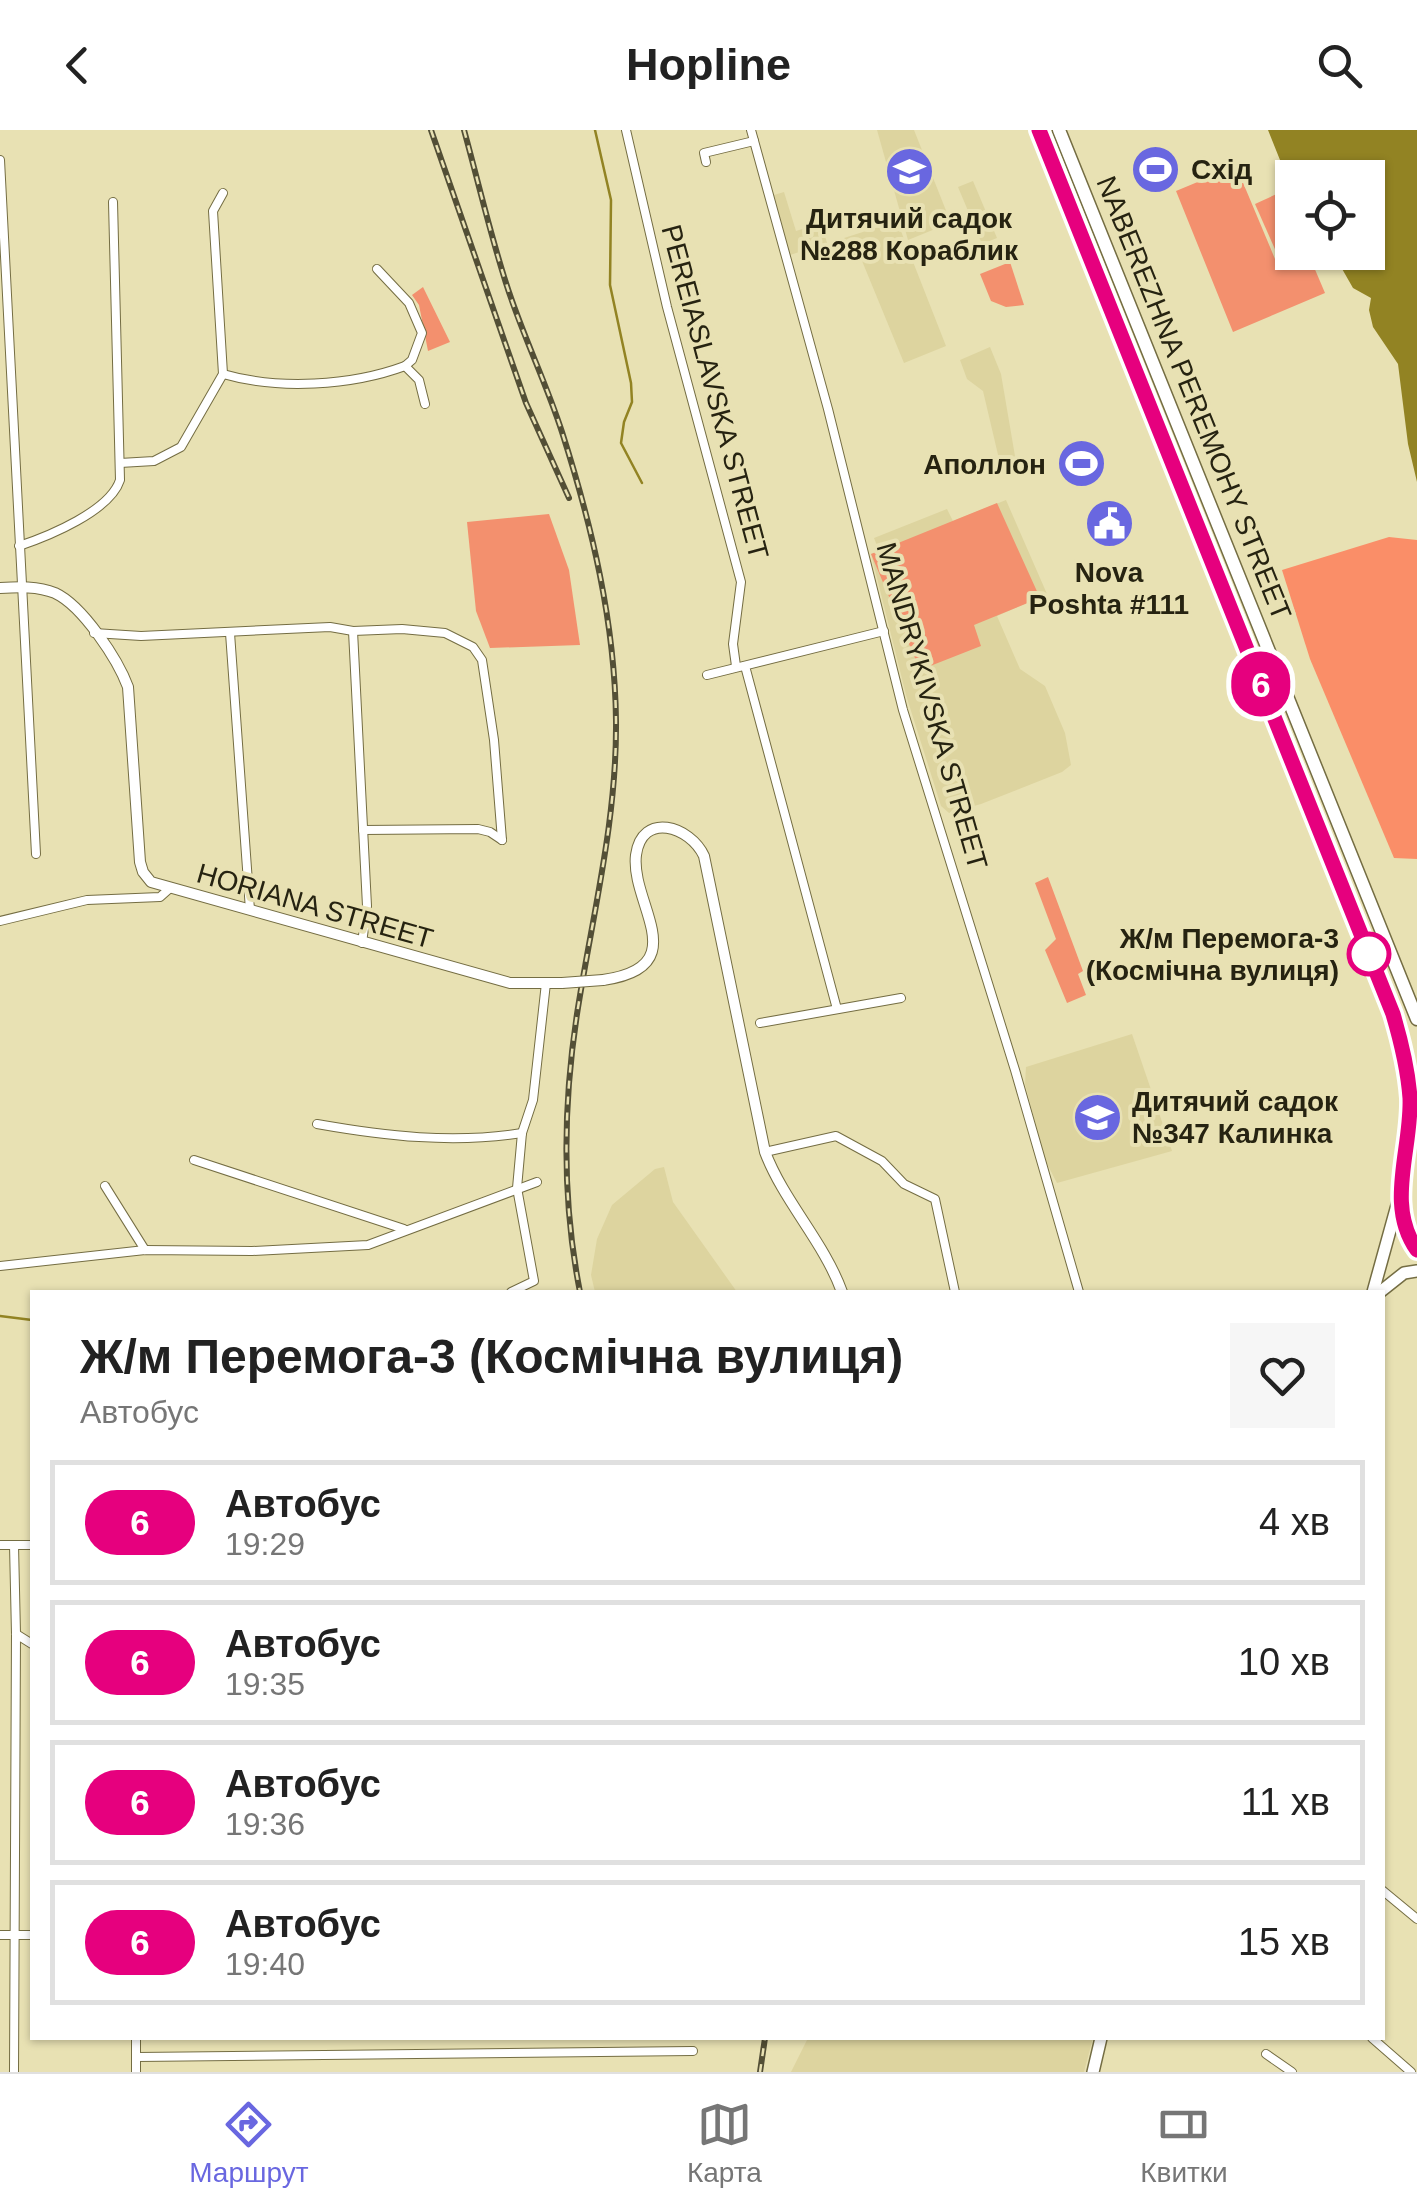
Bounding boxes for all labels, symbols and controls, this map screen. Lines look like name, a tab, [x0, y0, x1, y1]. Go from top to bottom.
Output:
icon: back	[50, 38, 105, 93]
icon: search	[1312, 38, 1367, 93]
text: Hopline	[626, 39, 791, 90]
sports icon: Схід	[1130, 143, 1182, 195]
school or university icon: Дитячий садок №288 Кораблик	[883, 145, 935, 197]
place label: Схід	[1191, 154, 1253, 185]
map controls	[1275, 160, 1385, 270]
button: locate	[1275, 160, 1385, 270]
street label: NABEREZHNA PEREMOHY STREET	[1091, 172, 1297, 624]
place label: Дитячий садок №288 Кораблик	[800, 203, 1019, 266]
street label: PEREIASLAVSKA STREET	[655, 221, 775, 563]
sports icon: Аполлон	[1055, 438, 1107, 490]
place label: Аполлон	[923, 449, 1046, 480]
public building icon: Nova Poshta #111	[1083, 498, 1135, 550]
street label: MANDRYKIVSKA STREET	[870, 539, 994, 873]
place label: Nova Poshta #111	[1029, 557, 1189, 620]
line badge: 6	[1228, 652, 1294, 716]
text: 6	[1251, 665, 1271, 704]
street label: HORIANA STREET	[193, 857, 437, 955]
place label: Ж/м Перемога-3 (Космічна вулиця)	[1086, 923, 1339, 986]
marker: Ж/м Перемога-3 (Космічна вулиця)	[1348, 933, 1390, 975]
place label: Дитячий садок №347 Калинка	[1132, 1086, 1339, 1149]
school or university icon: Дитячий садок №347 Калинка	[1071, 1091, 1123, 1143]
button: heart	[1230, 1323, 1335, 1428]
text: Ж/м Перемога-3 (Космічна вулиця)	[80, 1330, 903, 1383]
text: Автобус	[80, 1394, 199, 1430]
text: Автобус	[225, 1483, 381, 1525]
text: 4 хв	[1259, 1501, 1330, 1543]
text: 6	[130, 1503, 150, 1542]
text: 19:29	[225, 1526, 305, 1562]
text: Автобус	[225, 1623, 381, 1665]
text: 10 хв	[1238, 1641, 1330, 1683]
text: 6	[130, 1643, 150, 1682]
text: 19:35	[225, 1666, 305, 1702]
text: Автобус	[225, 1763, 381, 1805]
text: 11 хв	[1241, 1781, 1330, 1823]
text: 6	[130, 1783, 150, 1822]
text: 19:36	[225, 1806, 305, 1842]
text: Автобус	[225, 1903, 381, 1945]
text: 15 хв	[1238, 1921, 1330, 1963]
text: 6	[130, 1923, 150, 1962]
text: 19:40	[225, 1946, 305, 1982]
tab: Маршрут	[189, 2097, 309, 2189]
tab: Карта	[687, 2097, 762, 2189]
tab: Квитки	[1140, 2097, 1228, 2189]

